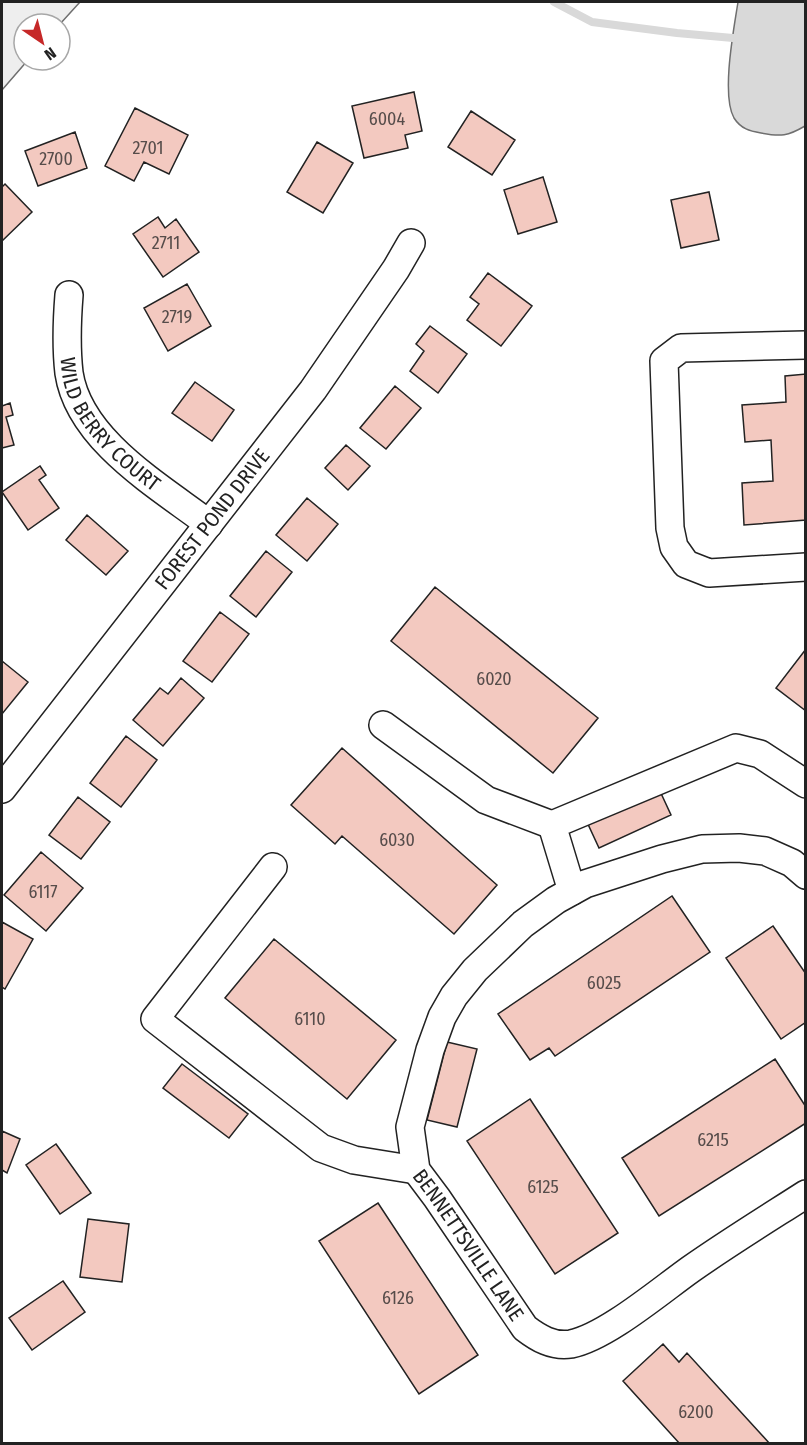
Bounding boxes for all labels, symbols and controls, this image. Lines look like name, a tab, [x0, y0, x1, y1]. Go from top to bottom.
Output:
north arrow	[12, 12, 72, 72]
text: N	[41, 43, 60, 64]
house number: 6004	[369, 108, 405, 130]
house number: 2701	[133, 137, 163, 159]
house number: 2700	[39, 148, 73, 170]
house number: 2711	[152, 232, 180, 254]
house number: 2719	[162, 306, 192, 328]
street label: WILD BERRY COURT	[55, 356, 166, 497]
street label: FOREST POND DRIVE	[149, 443, 275, 595]
house number: 6020	[476, 668, 512, 690]
house number: 6030	[379, 829, 415, 851]
house number: 6117	[28, 881, 58, 903]
house number: 6025	[587, 972, 621, 994]
house number: 6110	[294, 1008, 326, 1030]
house number: 6215	[697, 1129, 729, 1151]
street label: BENNETTSVILLE LANE	[407, 1164, 530, 1326]
house number: 6125	[527, 1176, 559, 1198]
house number: 6126	[382, 1287, 414, 1309]
house number: 6200	[678, 1401, 714, 1423]

